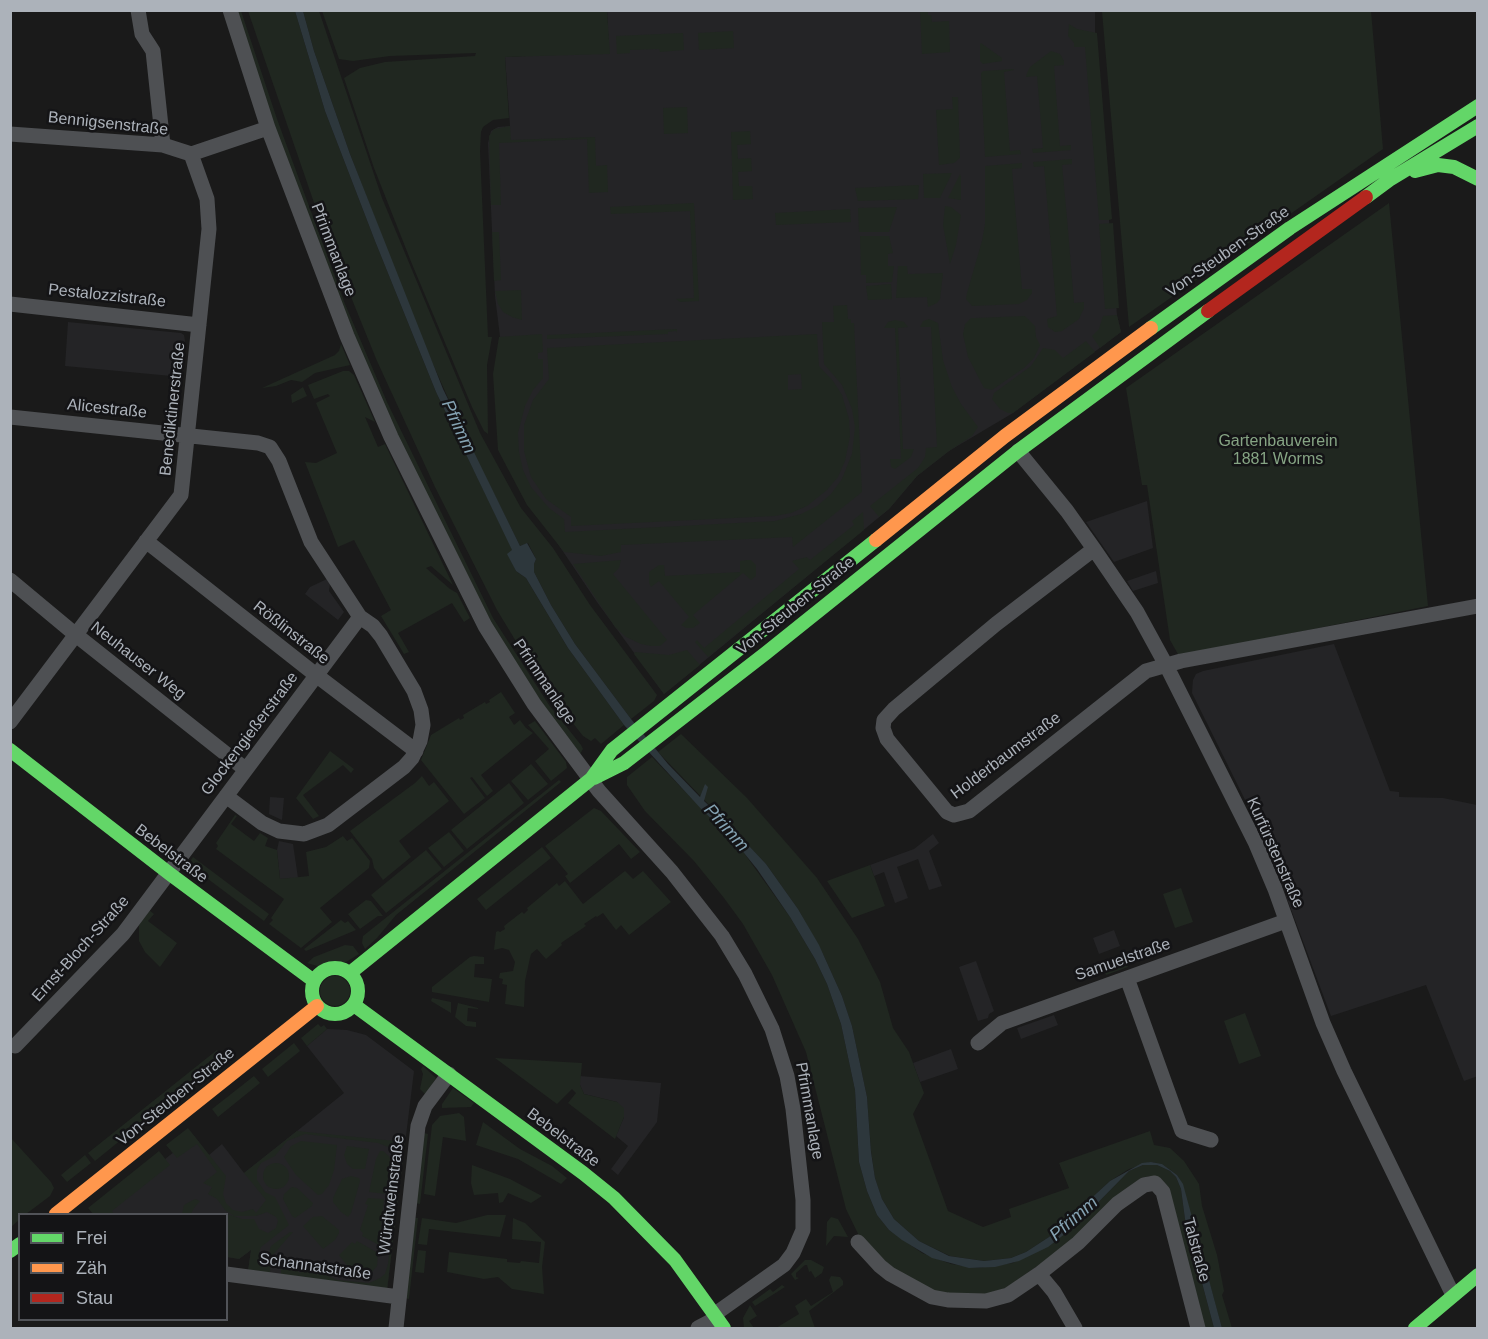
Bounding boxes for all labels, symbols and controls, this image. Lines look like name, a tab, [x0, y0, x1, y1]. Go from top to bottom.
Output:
street label: Bennigsenstraße	[47, 108, 169, 140]
street label: Pfrimmanlage	[306, 200, 360, 300]
street label: Von-Steuben-Straße	[1163, 202, 1293, 302]
street label: Pestalozzistraße	[47, 280, 167, 312]
street label: Benediktinerstraße	[156, 341, 190, 477]
street label: Alicestraße	[66, 395, 148, 423]
water label: Pfrimm	[436, 397, 480, 457]
park label: Gartenbauverein 1881 Worms	[1218, 432, 1338, 470]
street label: Von-Steuben-Straße	[733, 553, 859, 659]
street label: Rößlinstraße	[249, 597, 333, 669]
street label: Neuhauser Weg	[87, 618, 189, 704]
street label: Pfrimmanlage	[508, 636, 580, 728]
street label: Glockengießerstraße	[197, 669, 303, 799]
street label: Holderbaumstraße	[947, 708, 1065, 804]
street label: Kurfürstenstraße	[1242, 795, 1308, 911]
water label: Pfrimm	[699, 800, 753, 856]
street label: Bebelstraße	[131, 820, 211, 888]
street label: Ernst-Bloch-Straße	[28, 892, 134, 1006]
street label: Samuelstraße	[1073, 935, 1173, 985]
street label: Von-Steuben-Straße	[113, 1044, 239, 1150]
street label: Pfrimmanlage	[791, 1061, 827, 1161]
street label: Bebelstraße	[523, 1104, 603, 1172]
street label: Würdtweinstraße	[375, 1134, 409, 1256]
water label: Pfrimm	[1045, 1192, 1103, 1246]
legend	[18, 1213, 228, 1321]
street label: Talstraße	[1178, 1216, 1214, 1284]
text: Frei	[76, 1228, 107, 1248]
street label: Schannatstraße	[258, 1250, 372, 1284]
text: Zäh	[76, 1258, 107, 1278]
text: Stau	[76, 1288, 113, 1308]

